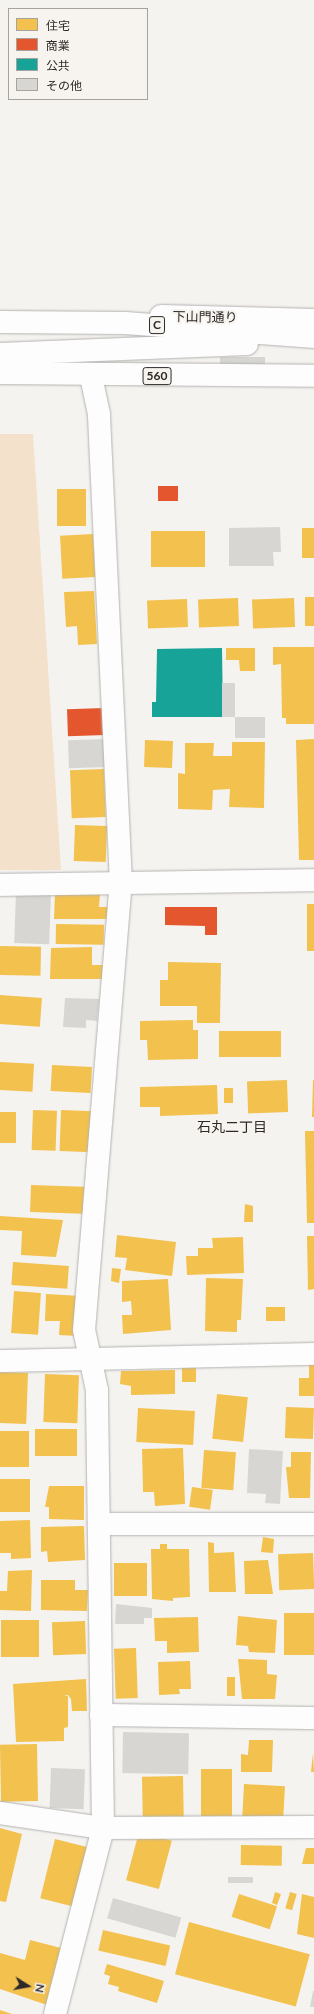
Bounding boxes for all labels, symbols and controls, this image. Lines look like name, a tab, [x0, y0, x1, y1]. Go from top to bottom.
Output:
legend	[8, 8, 148, 100]
text: 住宅	[46, 18, 70, 33]
text: 商業	[46, 38, 70, 53]
text: 公共	[46, 58, 70, 73]
text: その他	[46, 78, 82, 93]
street label: 下山門通り	[172, 309, 238, 325]
road number: C	[149, 315, 165, 335]
road number: 560	[142, 366, 172, 386]
district label: 石丸二丁目	[197, 1119, 267, 1135]
north arrow	[8, 1966, 48, 2006]
text: N	[33, 1983, 47, 1994]

